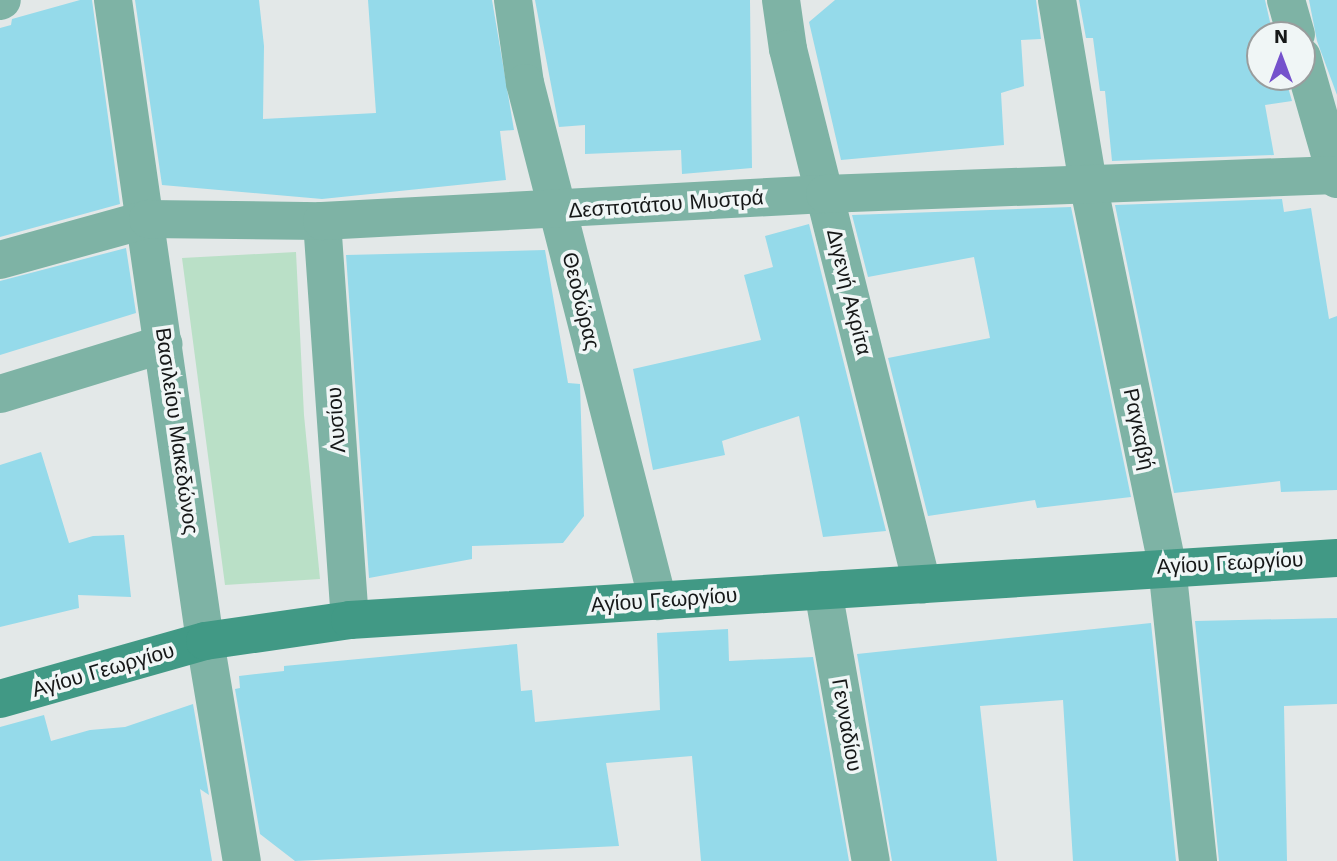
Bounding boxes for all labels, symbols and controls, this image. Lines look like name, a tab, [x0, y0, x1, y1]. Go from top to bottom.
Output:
north arrow	[1246, 21, 1316, 91]
text: N	[1274, 25, 1288, 48]
street label: Δεσποτάτου Μυστρά	[567, 185, 765, 223]
street label: Διγενή Ακρίτα	[821, 226, 877, 358]
street label: Θεοδώρας	[557, 250, 605, 352]
street label: Βασιλείου Μακεδώνος	[150, 326, 204, 536]
street label: Λυσίου	[321, 386, 351, 454]
street label: Ραγκαβή	[1118, 386, 1160, 472]
street label: Αγίου Γεωργίου	[1156, 547, 1304, 579]
street label: Αγίου Γεωργίου	[590, 582, 738, 618]
street label: Αγίου Γεωργίου	[29, 638, 177, 702]
street label: Γενναδίου	[826, 677, 868, 773]

